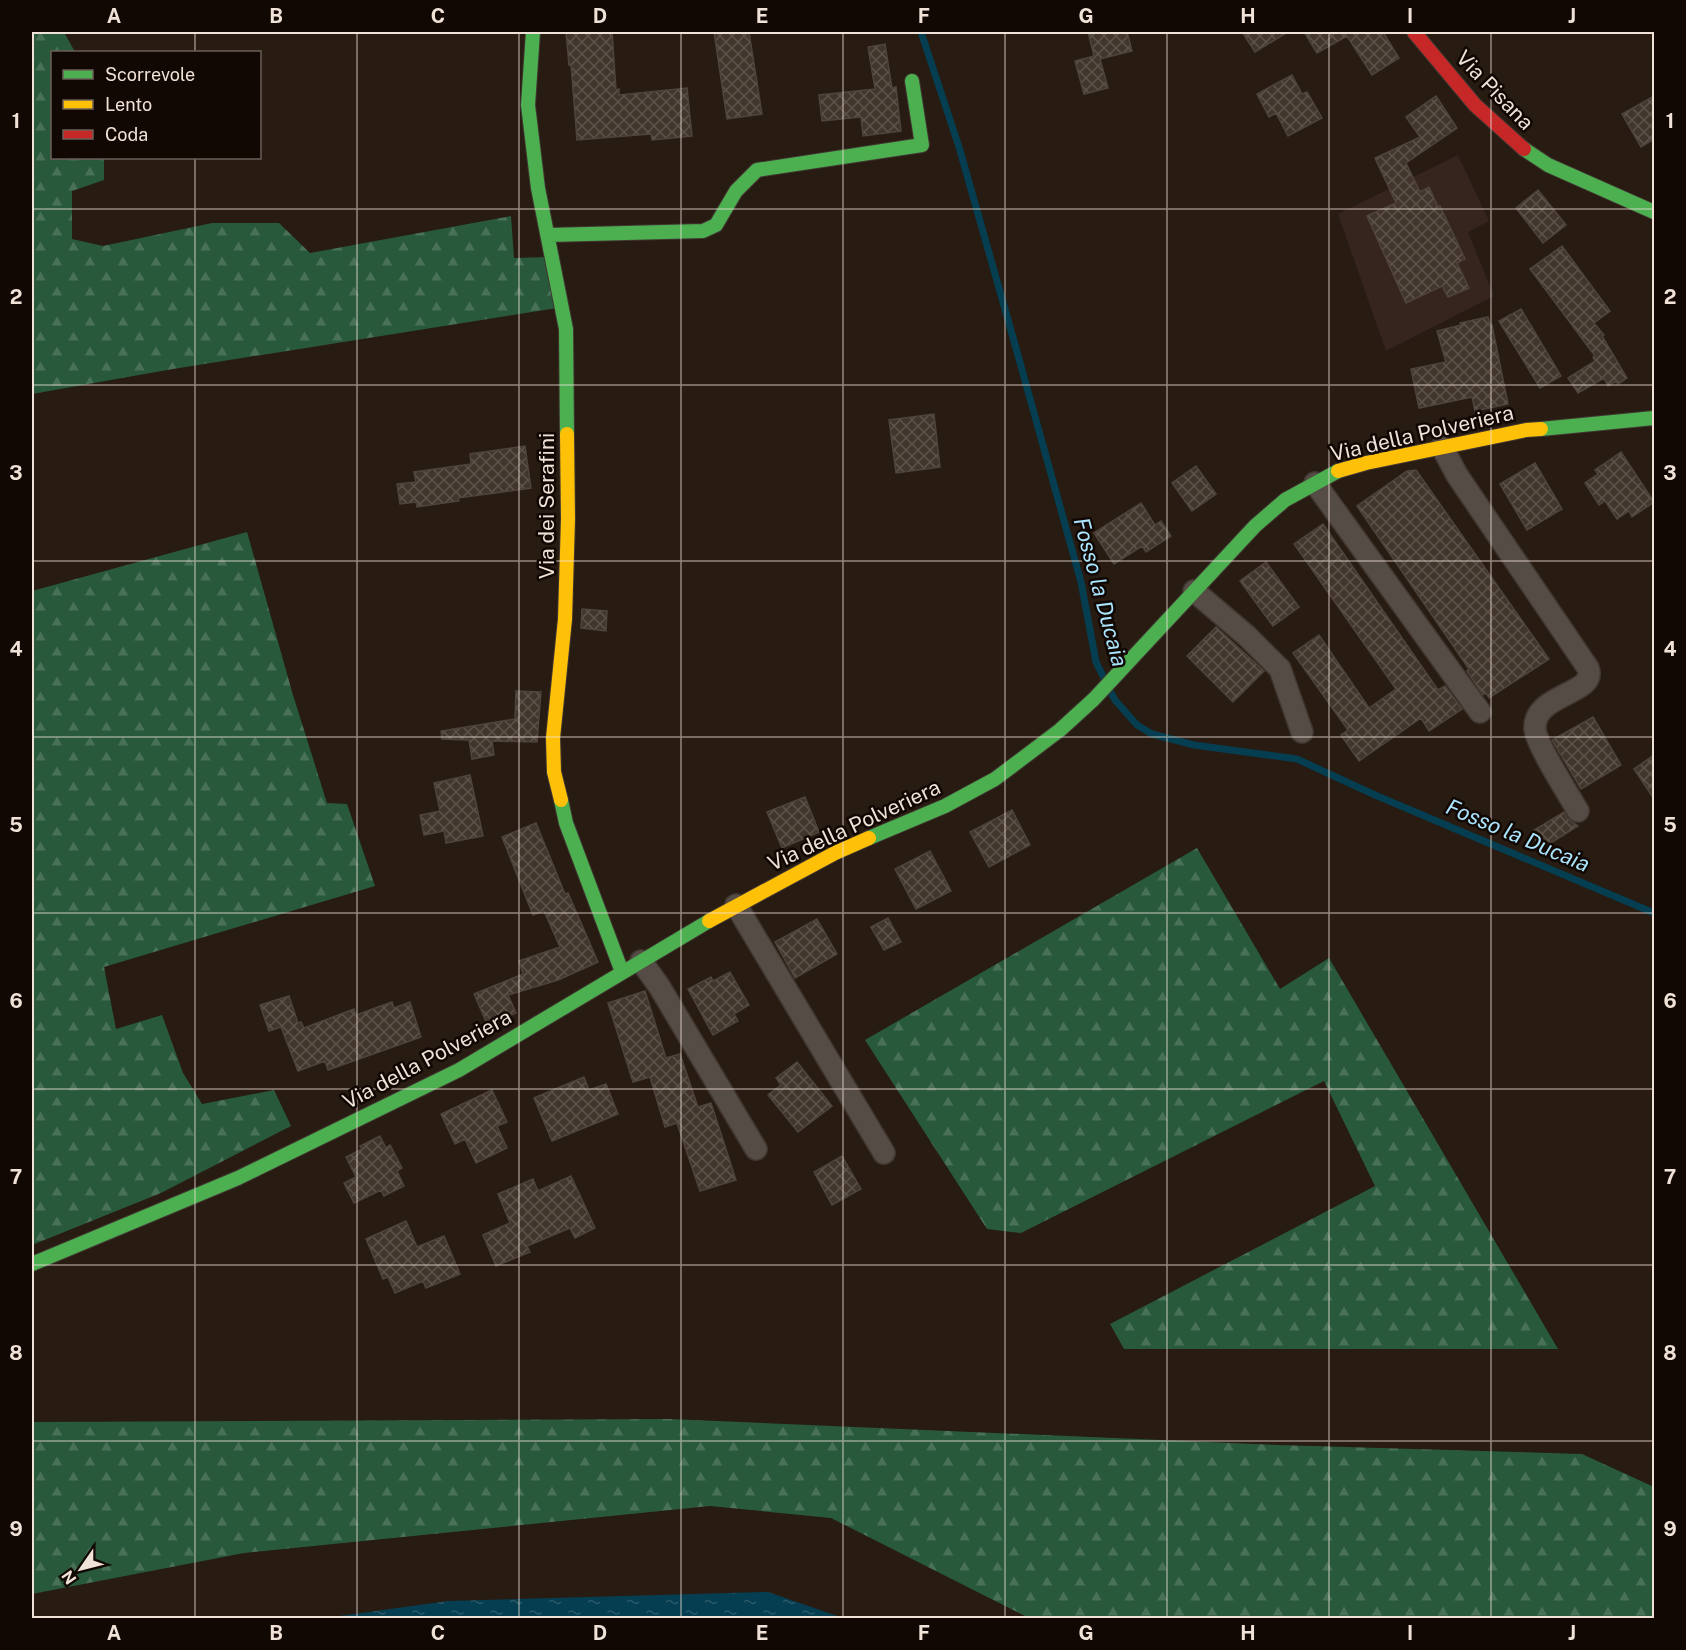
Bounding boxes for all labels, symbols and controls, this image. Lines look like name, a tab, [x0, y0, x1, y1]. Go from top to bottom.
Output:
text: A	[107, 4, 121, 28]
text: B	[269, 4, 283, 28]
text: C	[431, 4, 445, 28]
text: D	[593, 4, 607, 28]
text: E	[756, 4, 768, 28]
text: F	[918, 4, 930, 28]
text: G	[1078, 4, 1094, 28]
text: H	[1240, 4, 1256, 28]
text: I	[1407, 4, 1413, 28]
text: J	[1568, 4, 1576, 28]
street label: Via Pisana	[1451, 45, 1539, 135]
legend	[51, 51, 261, 159]
text: Scorrevole	[105, 64, 195, 85]
text: Lento	[105, 94, 152, 115]
text: 1	[12, 109, 20, 133]
text: 1	[1666, 109, 1674, 133]
text: Coda	[105, 124, 148, 145]
text: 2	[10, 285, 22, 309]
text: 2	[1664, 285, 1676, 309]
street label: Via della Polveriera	[1328, 400, 1516, 466]
street label: Via dei Serafini	[534, 433, 559, 579]
text: 3	[9, 461, 23, 485]
text: 3	[1663, 461, 1677, 485]
water label: Fosso la Ducaia	[1069, 515, 1133, 669]
text: 4	[9, 637, 23, 661]
text: 4	[1663, 637, 1677, 661]
street label: Via della Polveriera	[764, 774, 944, 876]
water label: Fosso la Ducaia	[1442, 793, 1594, 877]
text: 5	[9, 813, 23, 837]
text: 5	[1663, 813, 1677, 837]
text: 6	[9, 989, 23, 1013]
text: 6	[1663, 989, 1677, 1013]
street label: Via della Polveriera	[338, 1004, 516, 1114]
text: 7	[10, 1165, 22, 1189]
text: 7	[1664, 1165, 1676, 1189]
text: 8	[9, 1341, 23, 1365]
text: 8	[1663, 1341, 1677, 1365]
text: 9	[9, 1517, 23, 1541]
text: 9	[1663, 1517, 1677, 1541]
north arrow	[51, 1539, 111, 1599]
text: N	[58, 1567, 80, 1588]
text: A	[107, 1621, 121, 1645]
text: B	[269, 1621, 283, 1645]
text: C	[431, 1621, 445, 1645]
text: D	[593, 1621, 607, 1645]
text: E	[756, 1621, 768, 1645]
text: F	[918, 1621, 930, 1645]
text: G	[1078, 1621, 1094, 1645]
text: H	[1240, 1621, 1256, 1645]
text: I	[1407, 1621, 1413, 1645]
text: J	[1568, 1621, 1576, 1645]

